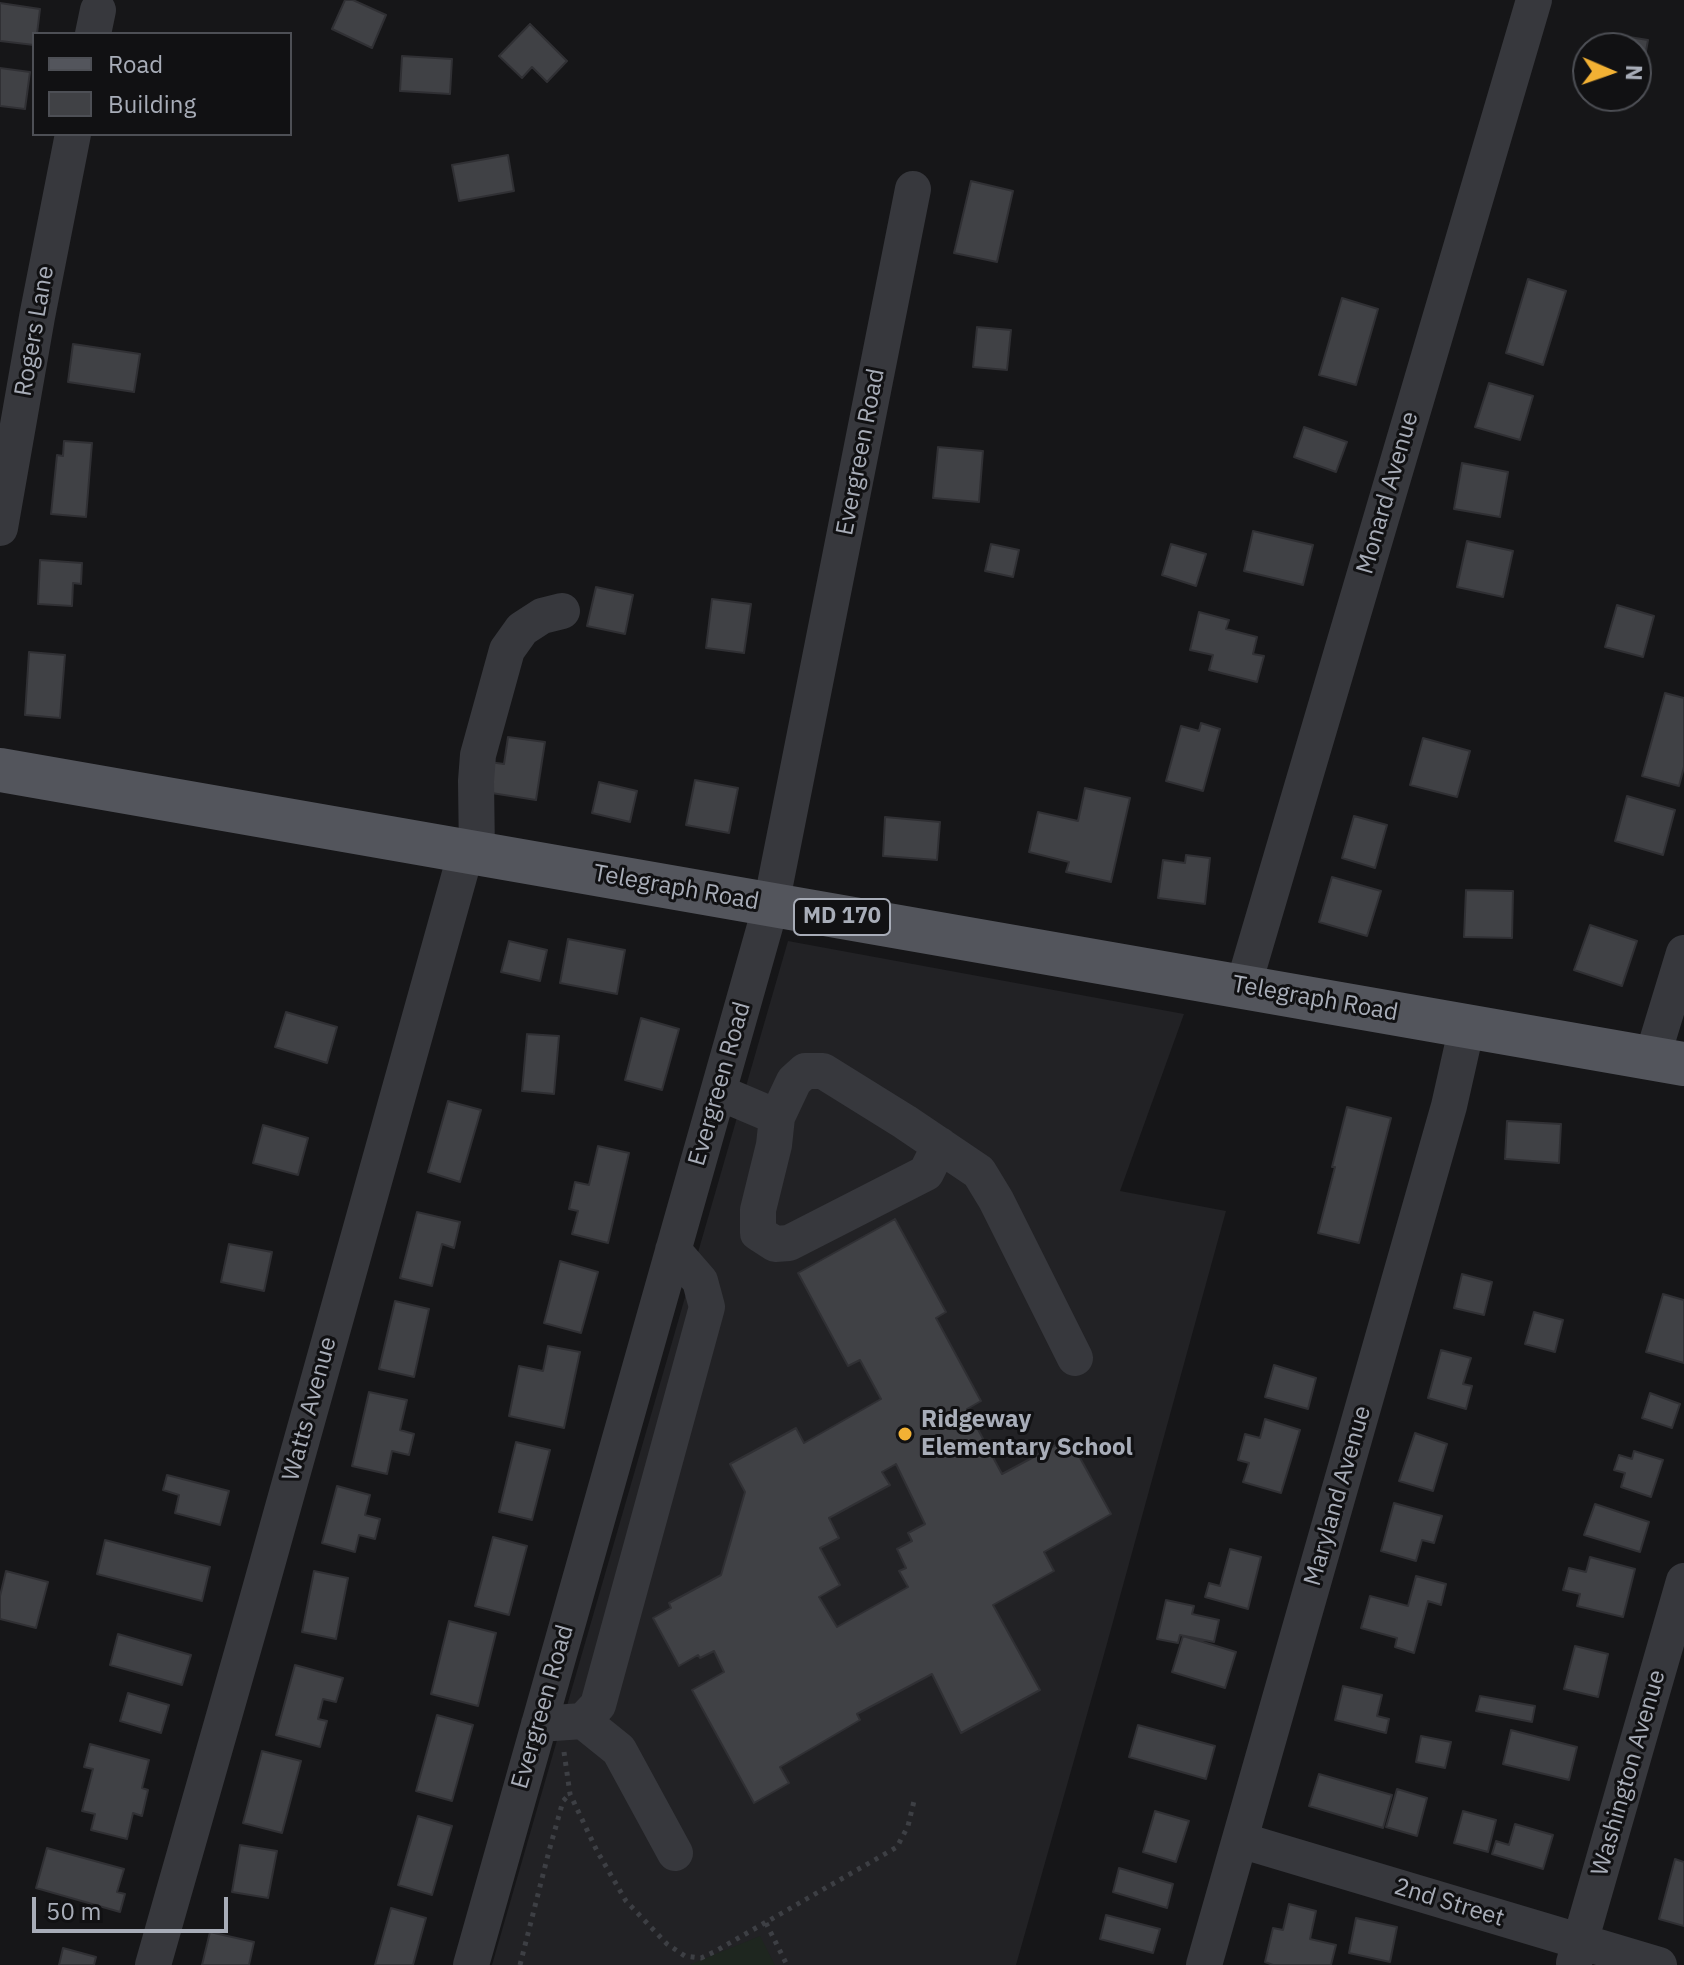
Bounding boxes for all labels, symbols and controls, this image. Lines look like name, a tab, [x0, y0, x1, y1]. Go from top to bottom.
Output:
legend	[32, 32, 292, 136]
north arrow	[1572, 32, 1652, 112]
text: Road	[108, 48, 163, 80]
text: N	[1620, 64, 1649, 81]
text: Building	[108, 88, 196, 120]
street label: Rogers Lane	[9, 264, 61, 398]
street label: Evergreen Road	[831, 366, 891, 538]
street label: Monard Avenue	[1351, 408, 1425, 578]
street label: Telegraph Road	[591, 859, 761, 917]
road number: MD 170	[794, 899, 890, 935]
street label: Telegraph Road	[1230, 970, 1400, 1028]
street label: Evergreen Road	[683, 999, 757, 1169]
street label: Watts Avenue	[277, 1334, 343, 1484]
street label: Maryland Avenue	[1299, 1403, 1377, 1589]
place label: Ridgeway Elementary School	[921, 1406, 1133, 1462]
marker: Ridgeway Elementary School	[896, 1425, 914, 1443]
street label: Evergreen Road	[506, 1622, 580, 1792]
street label: Washington Avenue	[1586, 1667, 1672, 1879]
street label: 2nd Street	[1391, 1873, 1507, 1933]
scale bar	[36, 1881, 232, 1931]
text: 50 m	[46, 1895, 101, 1927]

